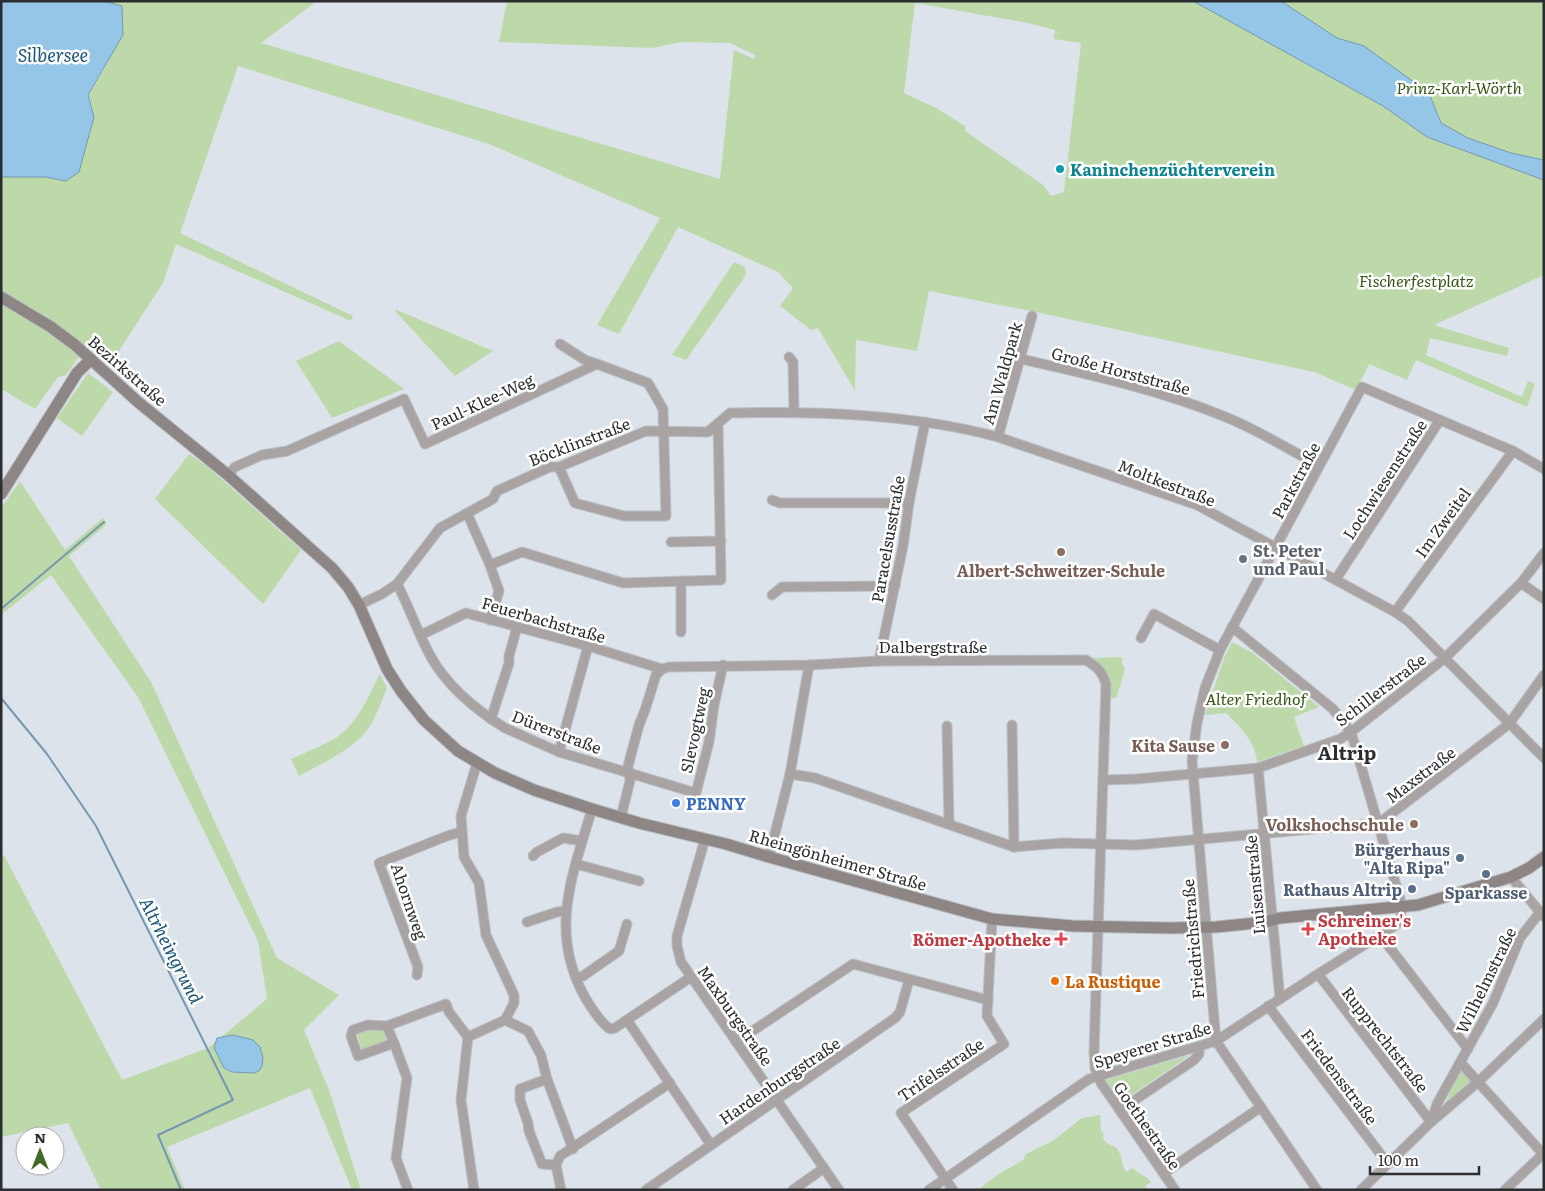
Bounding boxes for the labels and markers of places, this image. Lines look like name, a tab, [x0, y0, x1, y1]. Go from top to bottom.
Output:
place label: Kaninchenzüchterverein	[1070, 157, 1275, 181]
marker: Kaninchenzüchterverein	[1054, 163, 1066, 175]
place label: St. Peter und Paul	[1253, 538, 1325, 580]
marker: Albert-Schweitzer-Schule	[1055, 546, 1067, 558]
marker: St. Peter und Paul	[1237, 553, 1249, 565]
place label: Albert-Schweitzer-Schule	[957, 558, 1165, 582]
place label: Kita Sause	[1131, 733, 1215, 757]
marker: Kita Sause	[1219, 739, 1231, 751]
place label: PENNY	[686, 791, 746, 815]
marker: PENNY	[670, 797, 682, 809]
place label: Volkshochschule	[1266, 812, 1404, 836]
marker: Volkshochschule	[1408, 818, 1420, 830]
place label: Bürgerhaus "Alta Ripa"	[1354, 837, 1450, 879]
marker: Bürgerhaus "Alta Ripa"	[1454, 852, 1466, 864]
marker: Sparkasse	[1480, 868, 1492, 880]
place label: Rathaus Altrip	[1283, 877, 1402, 901]
place label: Sparkasse	[1445, 880, 1527, 904]
marker: Rathaus Altrip	[1406, 883, 1418, 895]
place label: Schreiner's Apotheke	[1318, 908, 1411, 950]
marker: Schreiner's Apotheke	[1302, 923, 1314, 935]
place label: Römer-Apotheke	[913, 927, 1051, 951]
marker: Römer-Apotheke	[1055, 933, 1067, 945]
place label: La Rustique	[1065, 969, 1161, 993]
marker: La Rustique	[1049, 975, 1061, 987]

